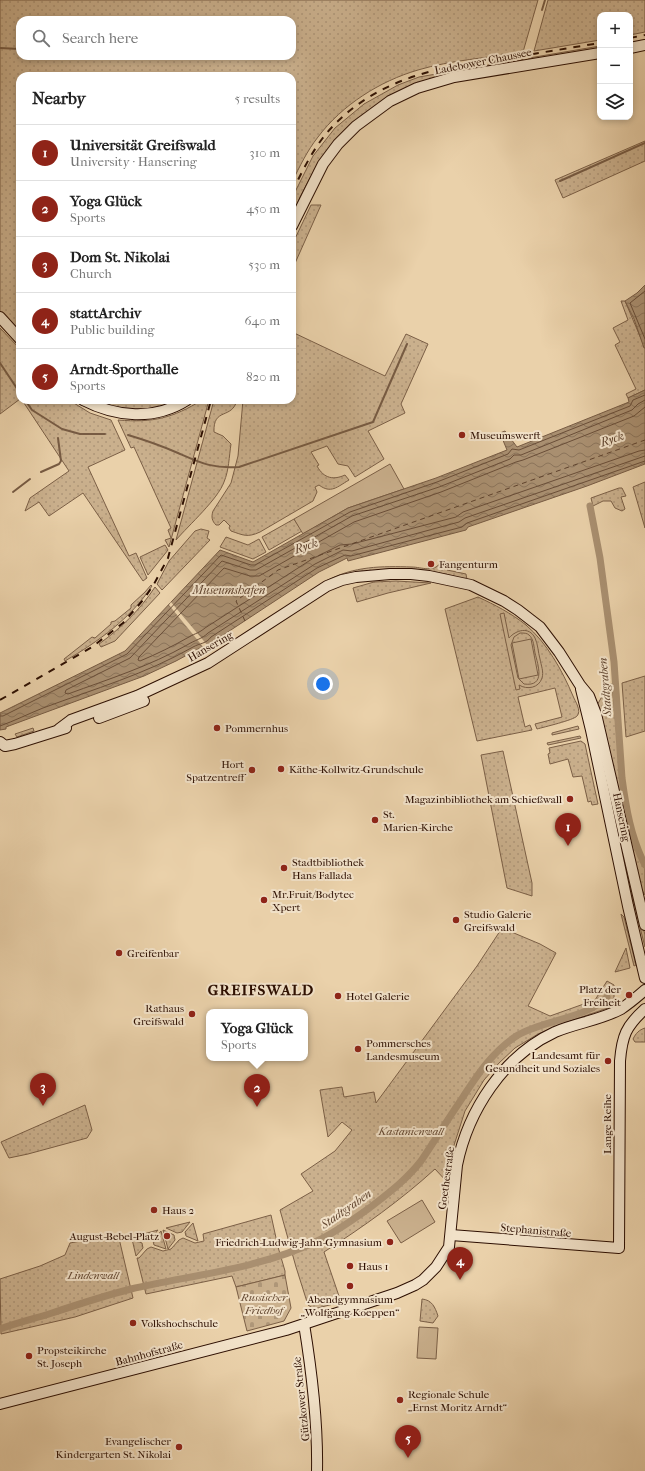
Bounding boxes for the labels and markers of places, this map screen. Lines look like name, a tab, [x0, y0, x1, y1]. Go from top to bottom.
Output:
place label: Museumswerft	[470, 429, 541, 442]
marker: Museumswerft	[457, 430, 467, 440]
place label: Fangenturm	[439, 558, 499, 571]
marker: Fangenturm	[426, 559, 436, 569]
place label: Pommernhus	[225, 722, 288, 735]
marker: Pommernhus	[212, 723, 222, 733]
place label: Hort Spatzentreff	[186, 758, 247, 784]
place label: Käthe-Kollwitz-Grundschule	[289, 763, 424, 776]
marker: Käthe-Kollwitz-Grundschule	[276, 764, 286, 774]
marker: Hort Spatzentreff	[247, 765, 257, 775]
place label: Magazinbibliothek am Schießwall	[405, 793, 562, 806]
marker: Magazinbibliothek am Schießwall	[565, 794, 575, 804]
place label: St. Marien-Kirche	[383, 808, 453, 834]
pin: 1	[555, 813, 581, 846]
marker: St. Marien-Kirche	[370, 815, 380, 825]
place label: Stadtbibliothek Hans Fallada	[292, 856, 364, 882]
marker: Stadtbibliothek Hans Fallada	[279, 863, 289, 873]
place label: Mr.Fruit/Bodytec Xpert	[272, 888, 354, 914]
marker: Mr.Fruit/Bodytec Xpert	[259, 895, 269, 905]
place label: Studio Galerie Greifswald	[464, 908, 532, 934]
marker: Studio Galerie Greifswald	[451, 915, 461, 925]
place label: Greifenbar	[127, 947, 179, 960]
marker: Greifenbar	[114, 948, 124, 958]
place label: Platz der Freiheit	[579, 983, 621, 1009]
place label: Hotel Galerie	[346, 990, 410, 1003]
marker: Platz der Freiheit	[624, 990, 634, 1000]
marker: Hotel Galerie	[333, 991, 343, 1001]
place label: Rathaus Greifswald	[133, 1002, 185, 1028]
marker: Rathaus Greifswald	[187, 1009, 197, 1019]
place label: Pommersches Landesmuseum	[366, 1037, 441, 1063]
marker: Pommersches Landesmuseum	[353, 1044, 363, 1054]
place label: Landesamt für Gesundheit und Soziales	[485, 1049, 600, 1075]
marker: Landesamt für Gesundheit und Soziales	[603, 1056, 613, 1066]
pin: 3	[30, 1073, 56, 1106]
pin: 2	[244, 1074, 270, 1107]
place label: Haus 2	[162, 1204, 194, 1217]
marker: Haus 2	[149, 1205, 159, 1215]
place label: August-Bebel-Platz	[68, 1230, 159, 1243]
marker: August-Bebel-Platz	[162, 1231, 172, 1241]
place label: Friedrich-Ludwig-Jahn-Gymnasium	[215, 1236, 383, 1249]
marker: Friedrich-Ludwig-Jahn-Gymnasium	[385, 1237, 395, 1247]
pin: 4	[447, 1247, 473, 1280]
place label: Haus 1	[358, 1260, 388, 1273]
marker: Haus 1	[345, 1261, 355, 1271]
marker: Abendgymnasium „Wolfgang Koeppen“	[345, 1281, 355, 1291]
place label: Abendgymnasium „Wolfgang Koeppen“	[301, 1293, 399, 1319]
place label: Volkshochschule	[140, 1317, 218, 1330]
marker: Volkshochschule	[128, 1318, 138, 1328]
place label: Propsteikirche St. Joseph	[37, 1344, 107, 1370]
marker: Propsteikirche St. Joseph	[24, 1351, 34, 1361]
place label: Regionale Schule „Ernst Moritz Arndt“	[408, 1388, 507, 1414]
marker: Regionale Schule „Ernst Moritz Arndt“	[395, 1395, 405, 1405]
pin: 5	[395, 1425, 421, 1458]
place label: Evangelischer Kindergarten St. Nikolai	[56, 1435, 172, 1461]
marker: Evangelischer Kindergarten St. Nikolai	[174, 1442, 184, 1452]

